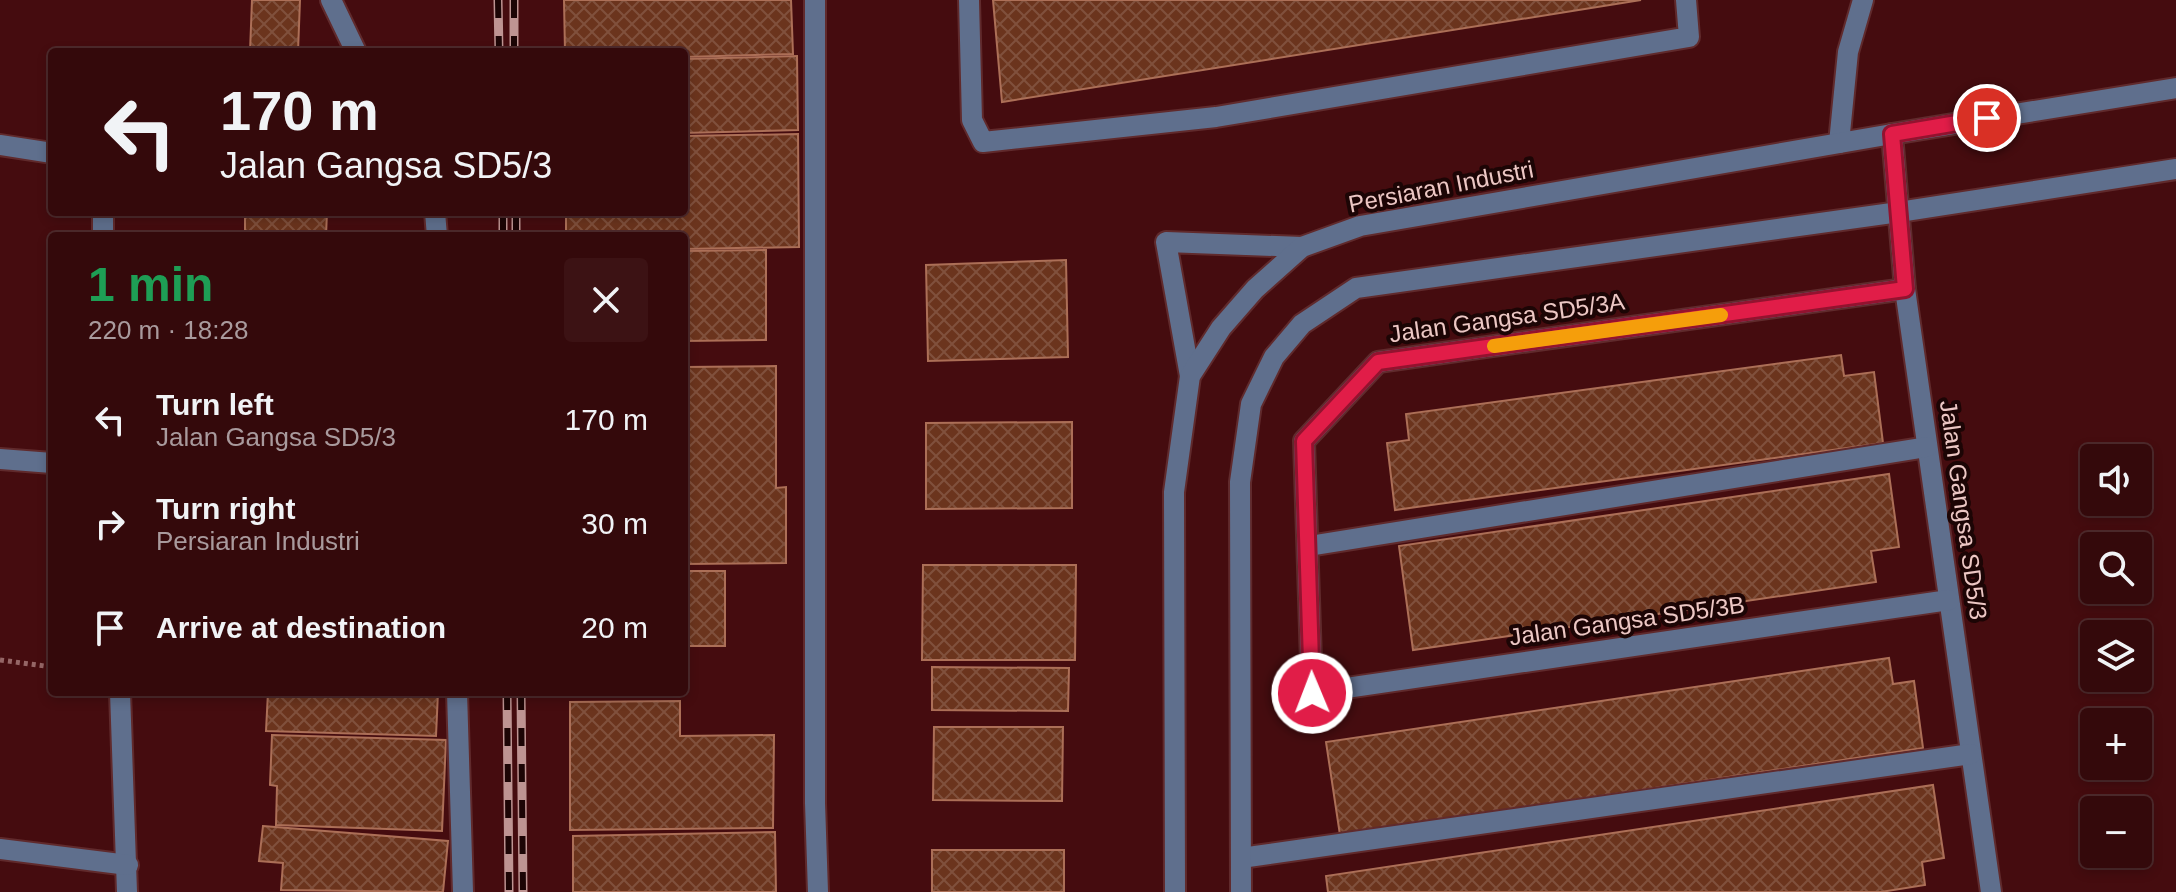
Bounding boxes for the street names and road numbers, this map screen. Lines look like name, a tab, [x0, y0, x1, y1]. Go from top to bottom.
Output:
street label: Persiaran Industri	[1346, 155, 1536, 218]
street label: Jalan Gangsa SD5/3A	[1387, 288, 1626, 347]
street label: Jalan Gangsa SD5/3	[1935, 398, 1992, 621]
street label: Jalan Gangsa SD5/3B	[1507, 591, 1746, 650]

